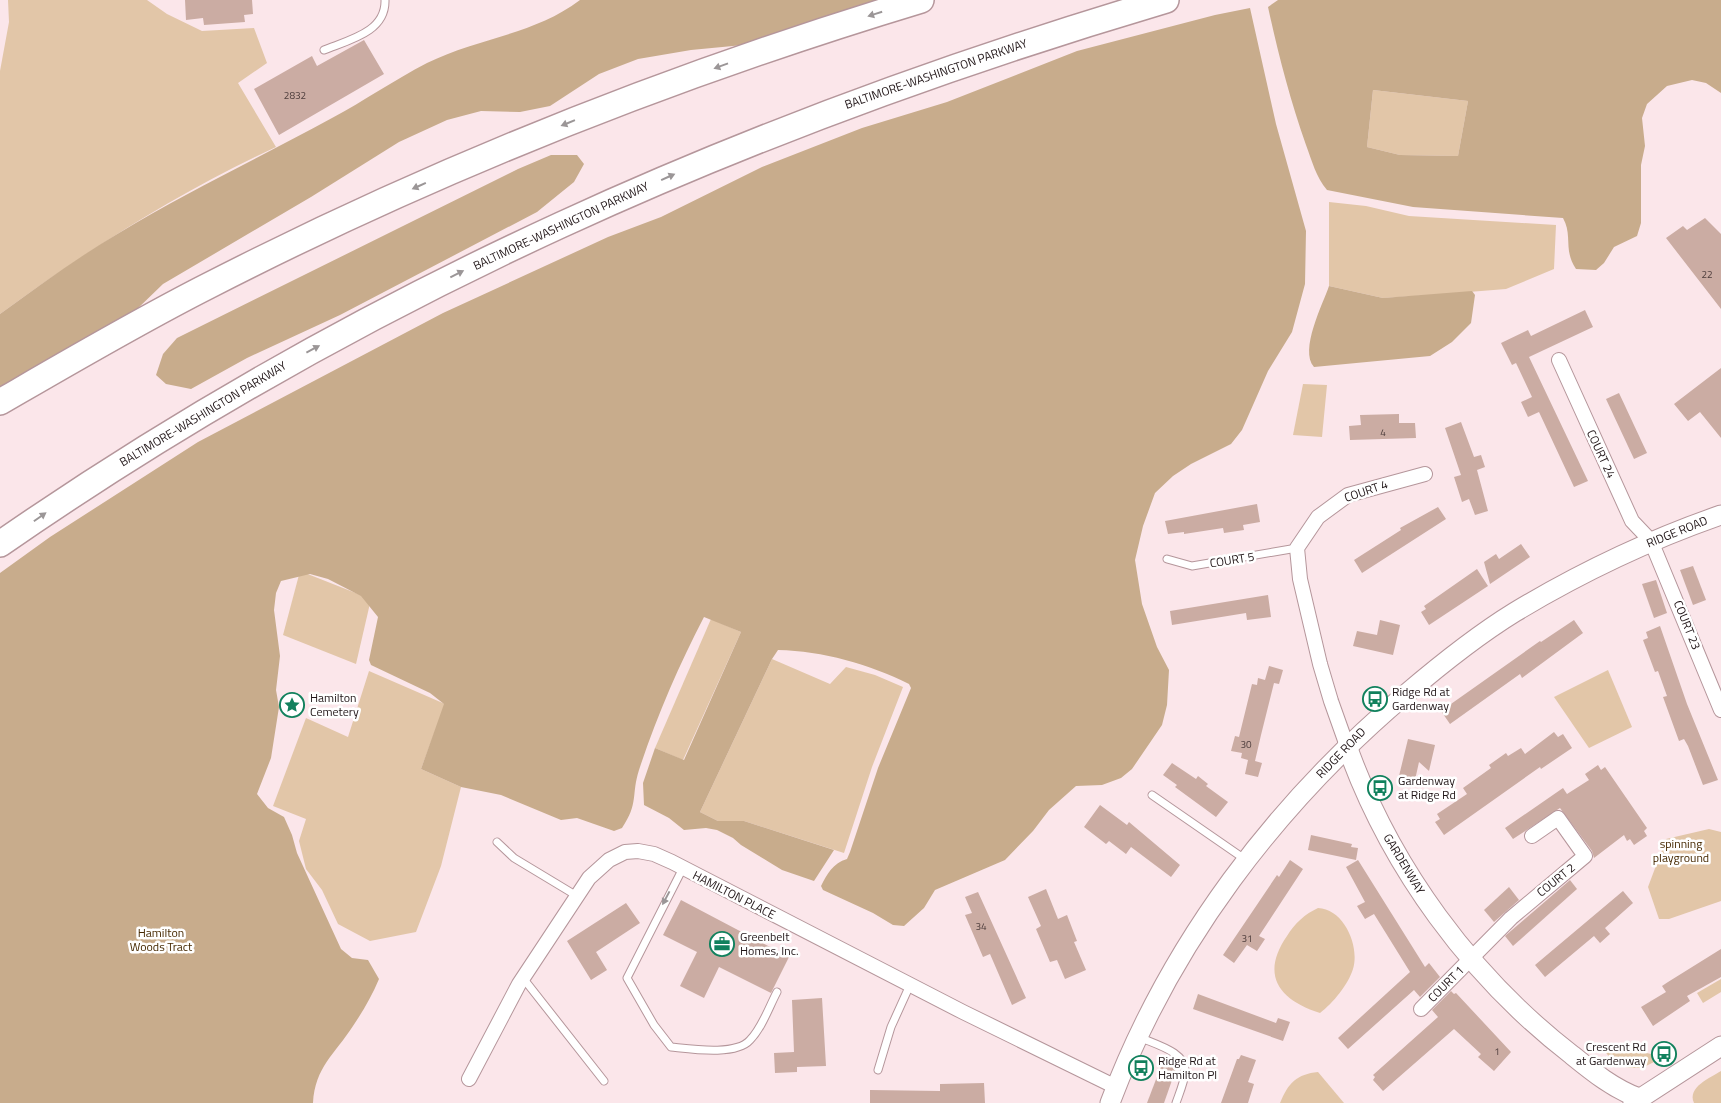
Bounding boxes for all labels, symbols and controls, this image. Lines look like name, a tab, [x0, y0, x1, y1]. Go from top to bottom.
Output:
one-way arrow	[867, 11, 882, 19]
street label: BALTIMORE-WASHINGTON PARKWAY	[842, 33, 1030, 114]
one-way arrow	[713, 63, 728, 70]
house number: 2832	[284, 88, 306, 103]
one-way arrow	[561, 120, 576, 128]
one-way arrow	[661, 172, 675, 180]
street label: BALTIMORE-WASHINGTON PARKWAY	[470, 176, 652, 275]
one-way arrow	[412, 183, 426, 191]
house number: 22	[1701, 267, 1713, 282]
one-way arrow	[450, 270, 464, 278]
one-way arrow	[306, 345, 319, 354]
street label: BALTIMORE-WASHINGTON PARKWAY	[116, 356, 290, 471]
house number: 4	[1380, 425, 1386, 440]
street label: COURT 24	[1582, 426, 1621, 481]
street label: COURT 4	[1341, 474, 1390, 507]
street label: RIDGE ROAD	[1643, 510, 1711, 552]
one-way arrow	[33, 512, 47, 522]
street label: COURT 5	[1208, 547, 1256, 572]
street label: COURT 23	[1669, 597, 1706, 652]
place label: Ridge Rd at Gardenway	[1392, 682, 1451, 715]
bus stop icon: Ridge Rd at Gardenway	[1362, 686, 1388, 712]
place label: Hamilton Cemetery	[310, 688, 359, 721]
place icon: Hamilton Cemetery	[279, 692, 305, 718]
street label: RIDGE ROAD	[1311, 723, 1370, 783]
house number: 30	[1240, 737, 1252, 752]
place label: Gardenway at Ridge Rd	[1398, 771, 1456, 804]
bus stop icon: Gardenway at Ridge Rd	[1367, 775, 1393, 801]
street label: GARDENWAY	[1379, 830, 1430, 898]
park label: spinning playground	[1653, 834, 1709, 867]
street label: COURT 2	[1532, 858, 1579, 901]
street label: HAMILTON PLACE	[690, 866, 779, 924]
one-way arrow	[662, 891, 670, 906]
house number: 34	[975, 919, 987, 934]
park label: Hamilton Woods Tract	[130, 923, 193, 956]
place label: Greenbelt Homes, Inc.	[740, 927, 799, 960]
office icon: Greenbelt Homes, Inc.	[709, 931, 735, 957]
house number: 31	[1241, 931, 1253, 946]
street label: COURT 1	[1423, 961, 1468, 1006]
place label: Crescent Rd at Gardenway	[1576, 1037, 1646, 1070]
bus stop icon: Crescent Rd at Gardenway	[1651, 1041, 1677, 1067]
house number: 1	[1494, 1044, 1500, 1059]
place label: Ridge Rd at Hamilton Pl	[1158, 1051, 1217, 1084]
bus stop icon: Ridge Rd at Hamilton Pl	[1128, 1055, 1154, 1081]

